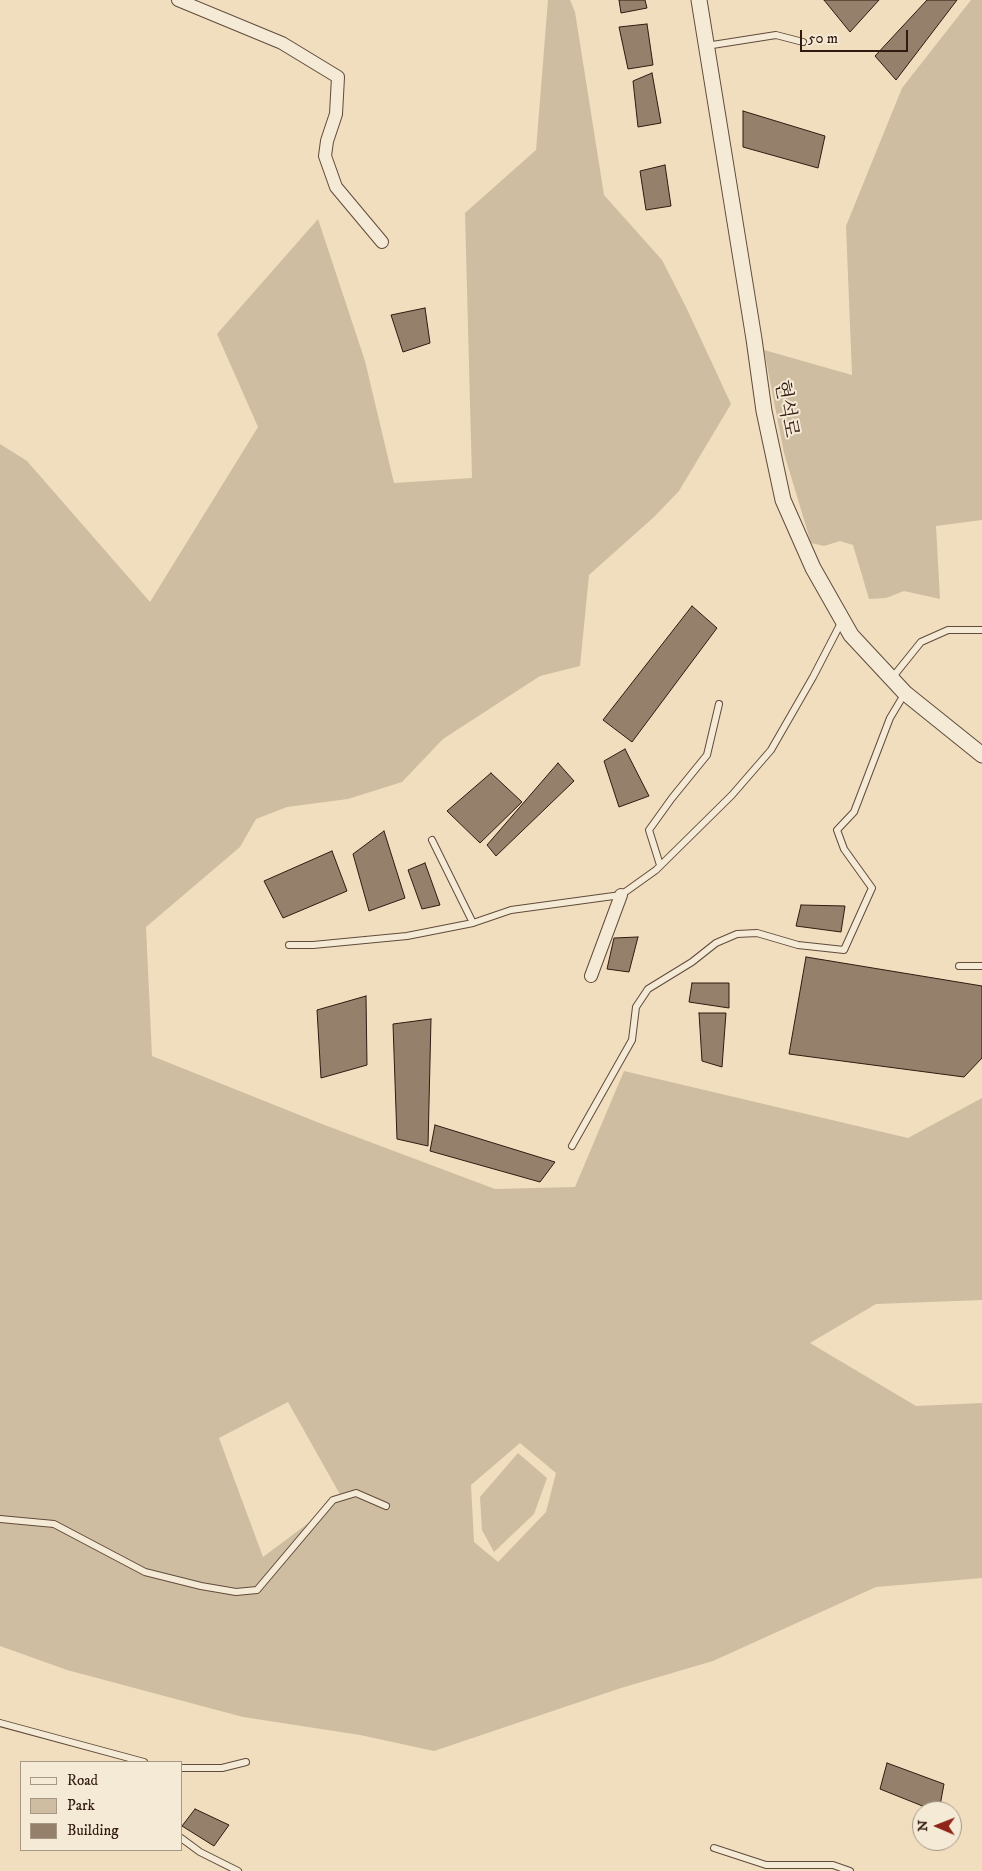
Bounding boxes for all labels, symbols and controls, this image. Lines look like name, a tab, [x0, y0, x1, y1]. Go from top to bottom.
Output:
scale bar	[802, 20, 910, 52]
text: 50 m	[808, 29, 838, 48]
street label: 현석로	[768, 378, 802, 440]
legend	[20, 1761, 182, 1851]
text: Road	[67, 1771, 98, 1790]
text: Park	[67, 1796, 95, 1815]
north arrow	[912, 1801, 962, 1851]
text: N	[914, 1820, 932, 1832]
text: Building	[67, 1821, 119, 1840]

